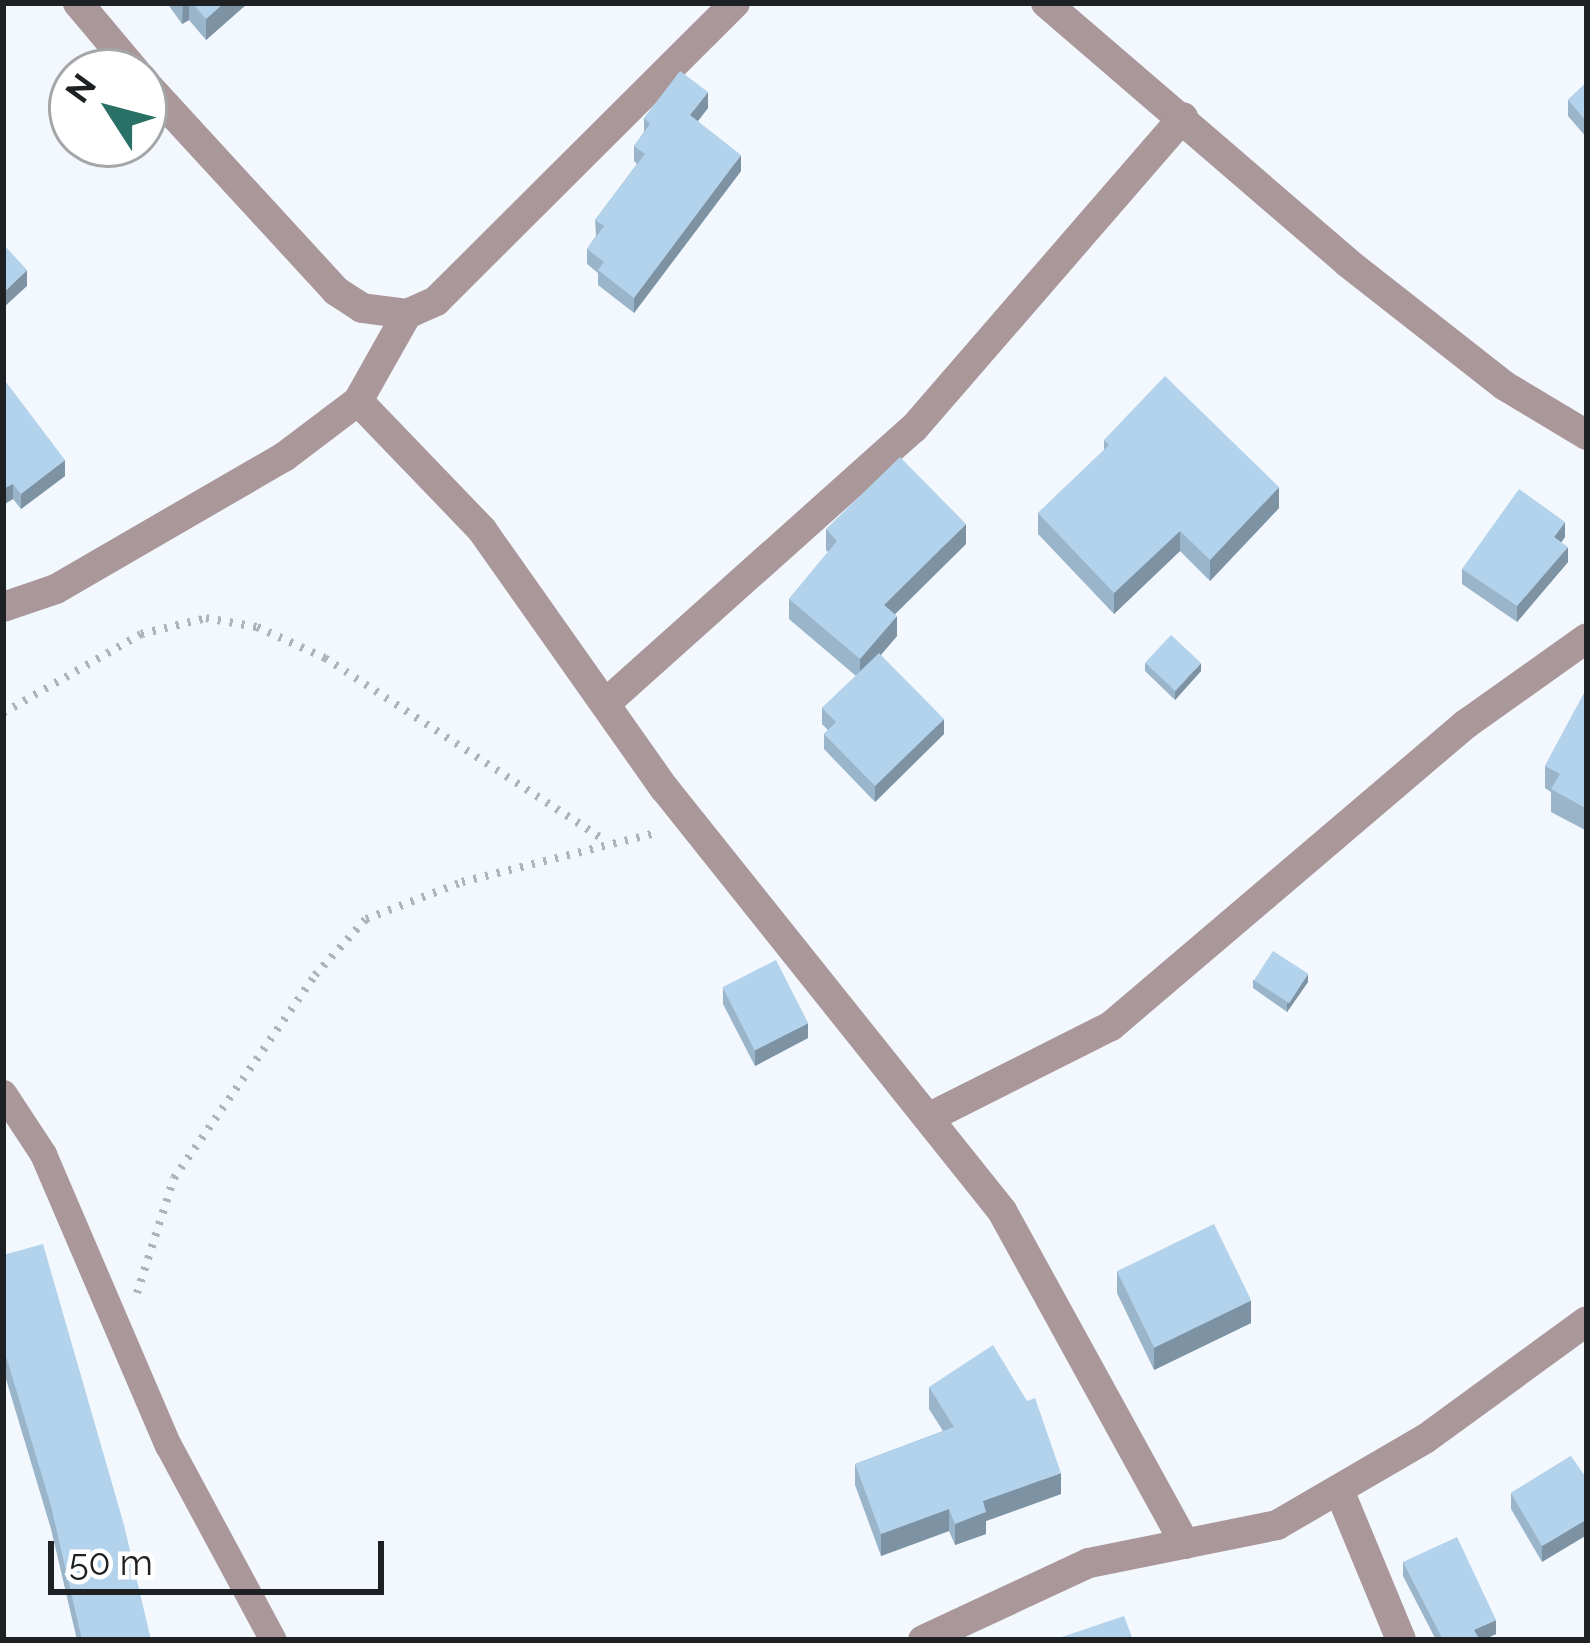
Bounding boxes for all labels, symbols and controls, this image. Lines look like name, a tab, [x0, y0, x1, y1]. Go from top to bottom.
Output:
north arrow	[48, 48, 168, 168]
text: N	[58, 67, 104, 110]
scale bar	[54, 1517, 390, 1591]
text: 50 m	[69, 1541, 153, 1583]

